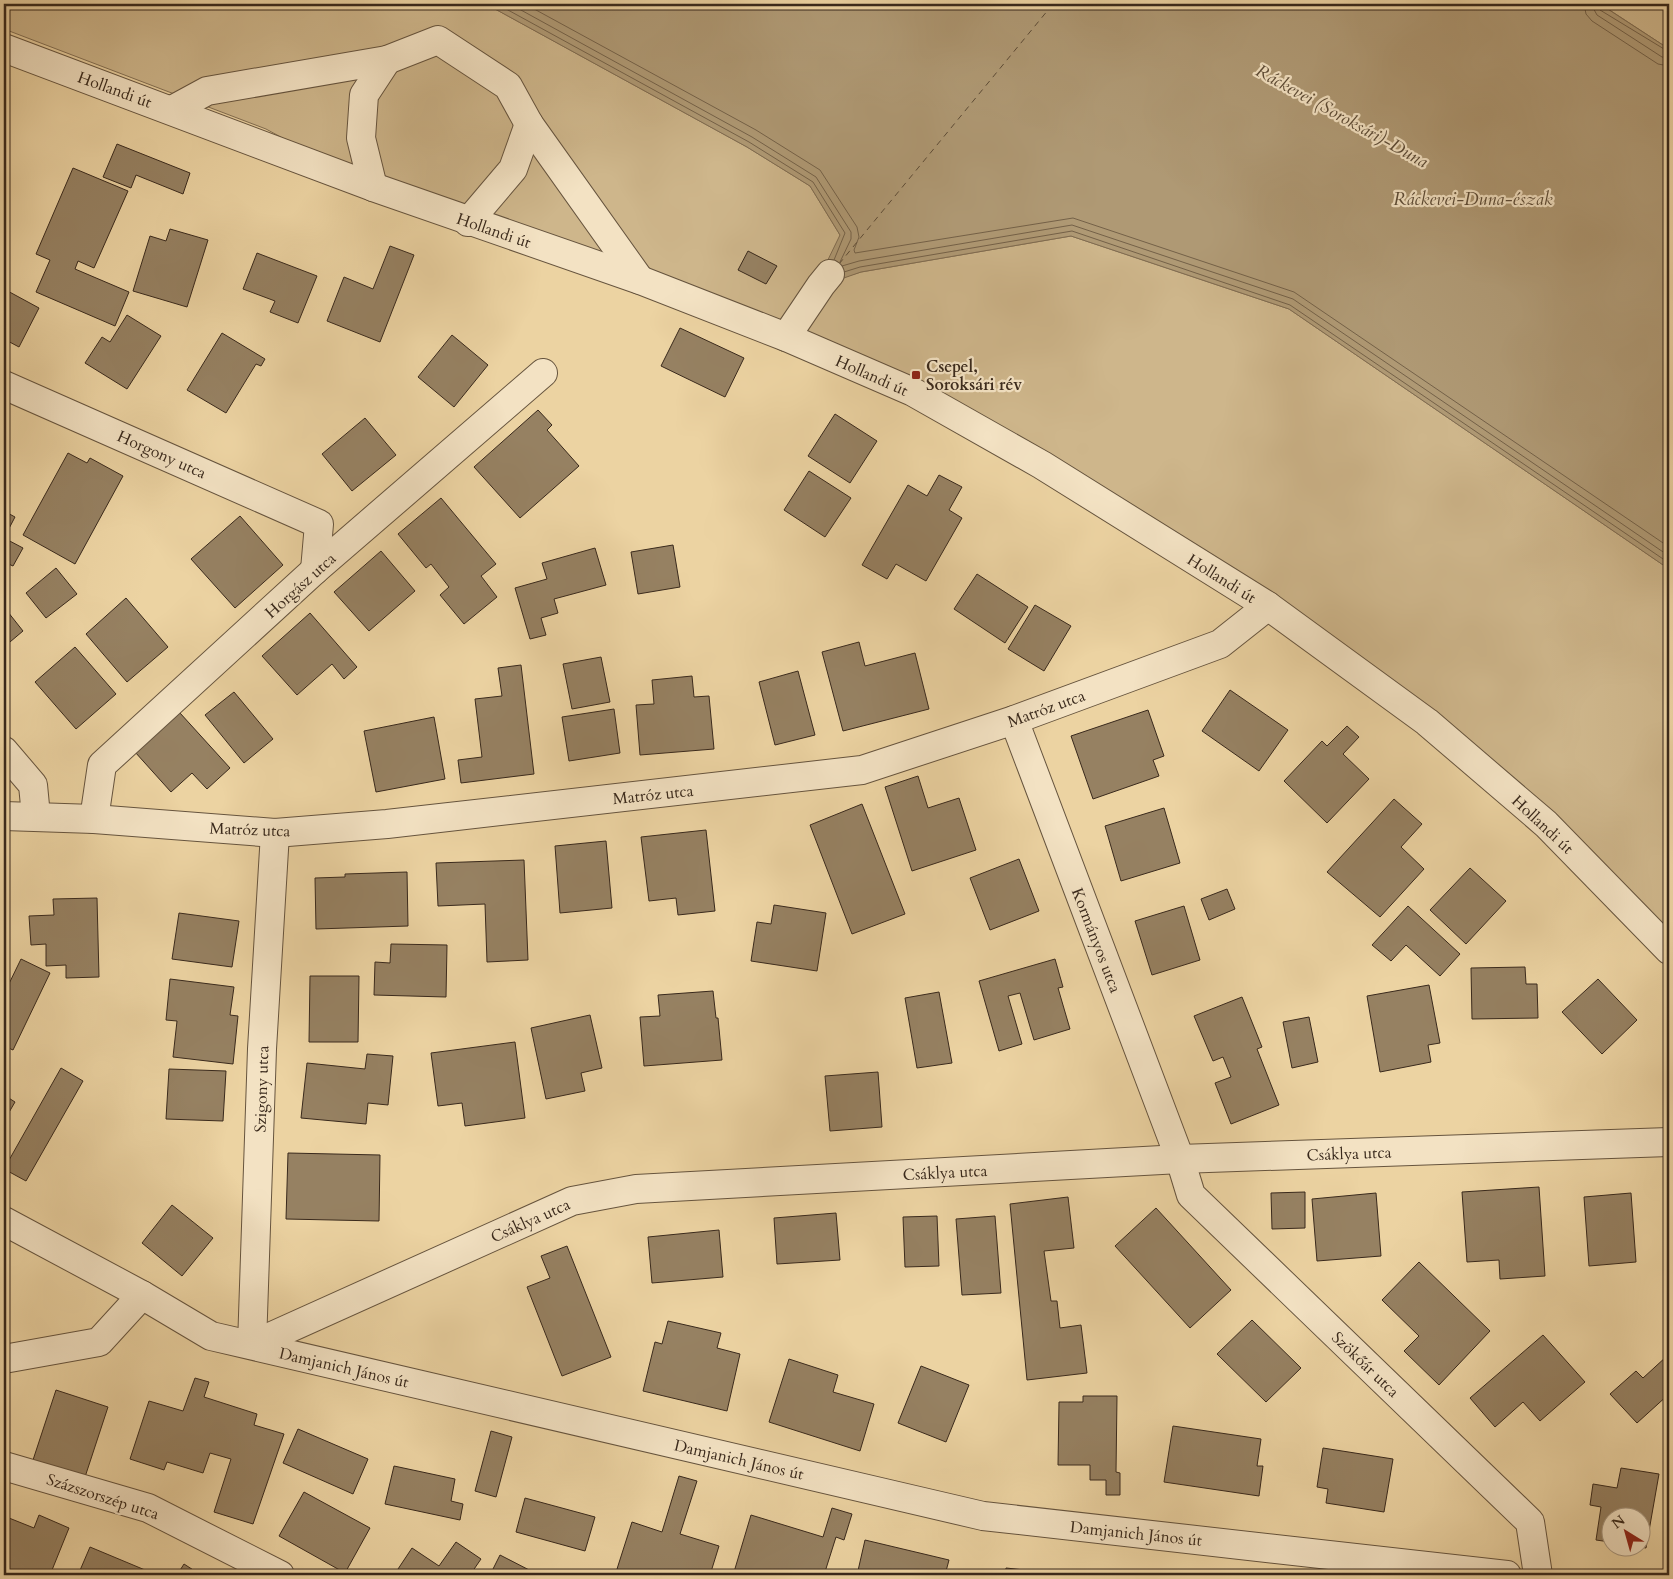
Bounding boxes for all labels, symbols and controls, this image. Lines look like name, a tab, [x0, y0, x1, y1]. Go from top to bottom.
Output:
water label: Ráckevei (Soroksári)-Duna	[1251, 59, 1432, 174]
street label: Hollandi út	[75, 66, 155, 113]
water label: Ráckevei-Duna-észak	[1393, 187, 1553, 212]
street label: Hollandi út	[454, 208, 534, 254]
street label: Hollandi út	[832, 350, 911, 402]
place label: Csepel, Soroksári rév	[926, 356, 1022, 396]
marker: Csepel, Soroksári rév	[910, 369, 922, 381]
street label: Horgony utca	[114, 425, 210, 484]
street label: Horgász utca	[260, 548, 341, 624]
street label: Hollandi út	[1183, 549, 1260, 609]
street label: Matróz utca	[1005, 685, 1088, 733]
street label: Matróz utca	[612, 780, 695, 810]
street label: Hollandi út	[1507, 790, 1578, 859]
street label: Matróz utca	[209, 818, 291, 842]
street label: Kormányos utca	[1066, 885, 1126, 996]
street label: Szigony utca	[249, 1045, 275, 1133]
street label: Csáklya utca	[1306, 1142, 1392, 1166]
street label: Csáklya utca	[902, 1160, 988, 1186]
street label: Csáklya utca	[487, 1194, 574, 1248]
street label: Szökőár utca	[1327, 1327, 1404, 1403]
street label: Damjanich János út	[277, 1342, 411, 1394]
street label: Damjanich János út	[672, 1434, 806, 1486]
street label: Százszorszép utca	[44, 1468, 162, 1525]
north arrow	[1600, 1506, 1650, 1556]
text: N	[1608, 1511, 1629, 1533]
street label: Damjanich János út	[1069, 1516, 1203, 1552]

